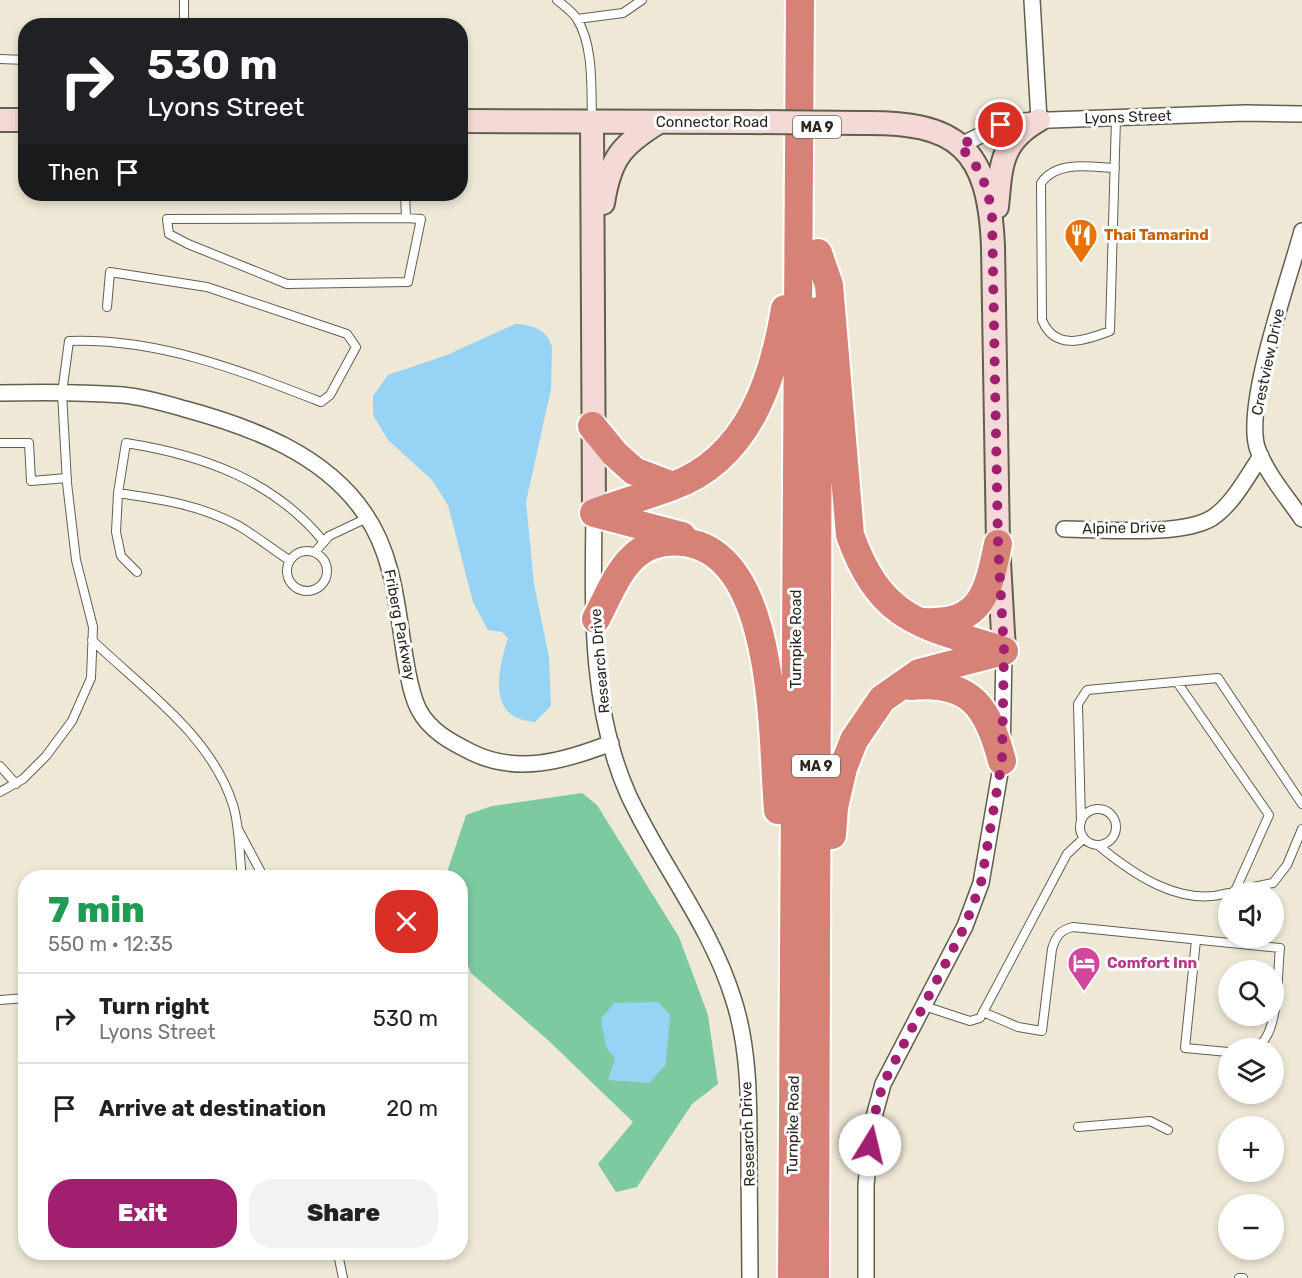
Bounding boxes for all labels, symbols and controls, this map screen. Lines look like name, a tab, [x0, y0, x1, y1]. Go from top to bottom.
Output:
text: 530 m	[147, 40, 278, 90]
icon: right	[48, 42, 126, 120]
text: Lyons Street	[147, 91, 304, 123]
pin	[975, 99, 1026, 150]
street label: Lyons Street	[1084, 106, 1172, 128]
icon: arrive	[984, 108, 1017, 141]
street label: Connector Road	[656, 113, 768, 131]
road number: MA 9	[793, 116, 841, 138]
icon: arrive	[111, 156, 144, 189]
text: Then	[48, 159, 99, 186]
restaurant icon: Thai Tamarind	[1063, 217, 1099, 264]
place label: Thai Tamarind	[1104, 226, 1209, 244]
street label: Crestview Drive	[1248, 307, 1288, 417]
street label: Alpine Drive	[1082, 518, 1166, 538]
street label: Friberg Parkway	[380, 568, 420, 682]
street label: Turnpike Road	[787, 590, 805, 688]
street label: Research Drive	[586, 608, 614, 714]
road number: MA 9	[792, 755, 840, 777]
map controls	[1218, 882, 1284, 1260]
button: sound	[1218, 882, 1284, 948]
text: 7 min	[48, 888, 145, 931]
button: close	[375, 890, 438, 953]
text: 550 m · 12:35	[48, 932, 173, 956]
hotel icon: Comfort Inn	[1066, 945, 1102, 992]
place label: Comfort Inn	[1107, 954, 1197, 972]
button: search	[1218, 960, 1284, 1026]
text: Turn right	[99, 993, 209, 1020]
icon: right	[48, 1002, 81, 1035]
text: 530 m	[373, 1005, 438, 1032]
text: Lyons Street	[99, 1020, 216, 1044]
button: layers	[1218, 1038, 1284, 1104]
street label: Turnpike Road	[783, 1075, 803, 1175]
street label: Research Drive	[737, 1081, 759, 1187]
icon: arrive	[48, 1092, 81, 1125]
text: Arrive at destination	[99, 1095, 326, 1122]
text: 20 m	[386, 1095, 438, 1122]
position arrow	[838, 1113, 902, 1177]
button: +	[1218, 1116, 1284, 1182]
button: Exit	[48, 1179, 237, 1248]
button: Share	[249, 1179, 438, 1248]
button: −	[1218, 1194, 1284, 1260]

